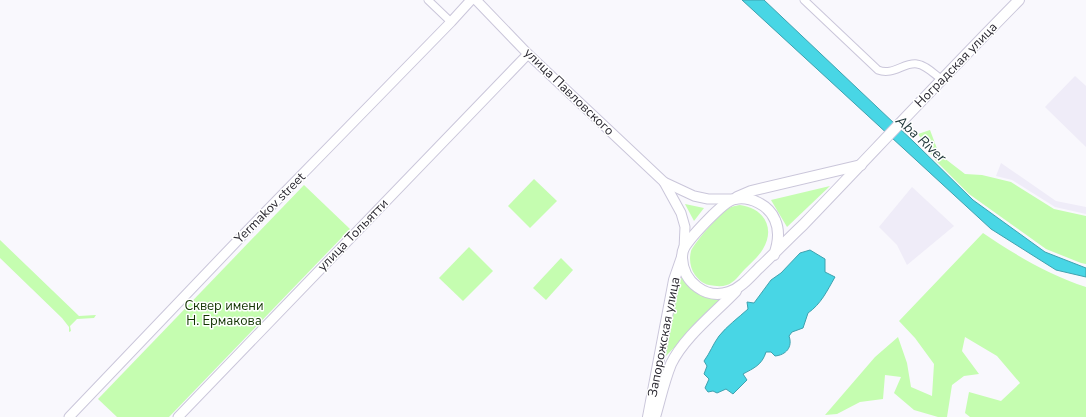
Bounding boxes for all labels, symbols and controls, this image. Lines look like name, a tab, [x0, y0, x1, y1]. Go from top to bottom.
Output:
street label: Ноградская улица	[911, 18, 1001, 112]
street label: улица Павловского	[520, 44, 618, 140]
water label: Aba River	[891, 111, 951, 167]
street label: Yermakov street	[230, 168, 310, 248]
street label: улица Тольятти	[314, 195, 392, 275]
street label: Запорожская улица	[644, 275, 684, 399]
park label: Сквер имени Н. Ермакова	[184, 297, 264, 330]

